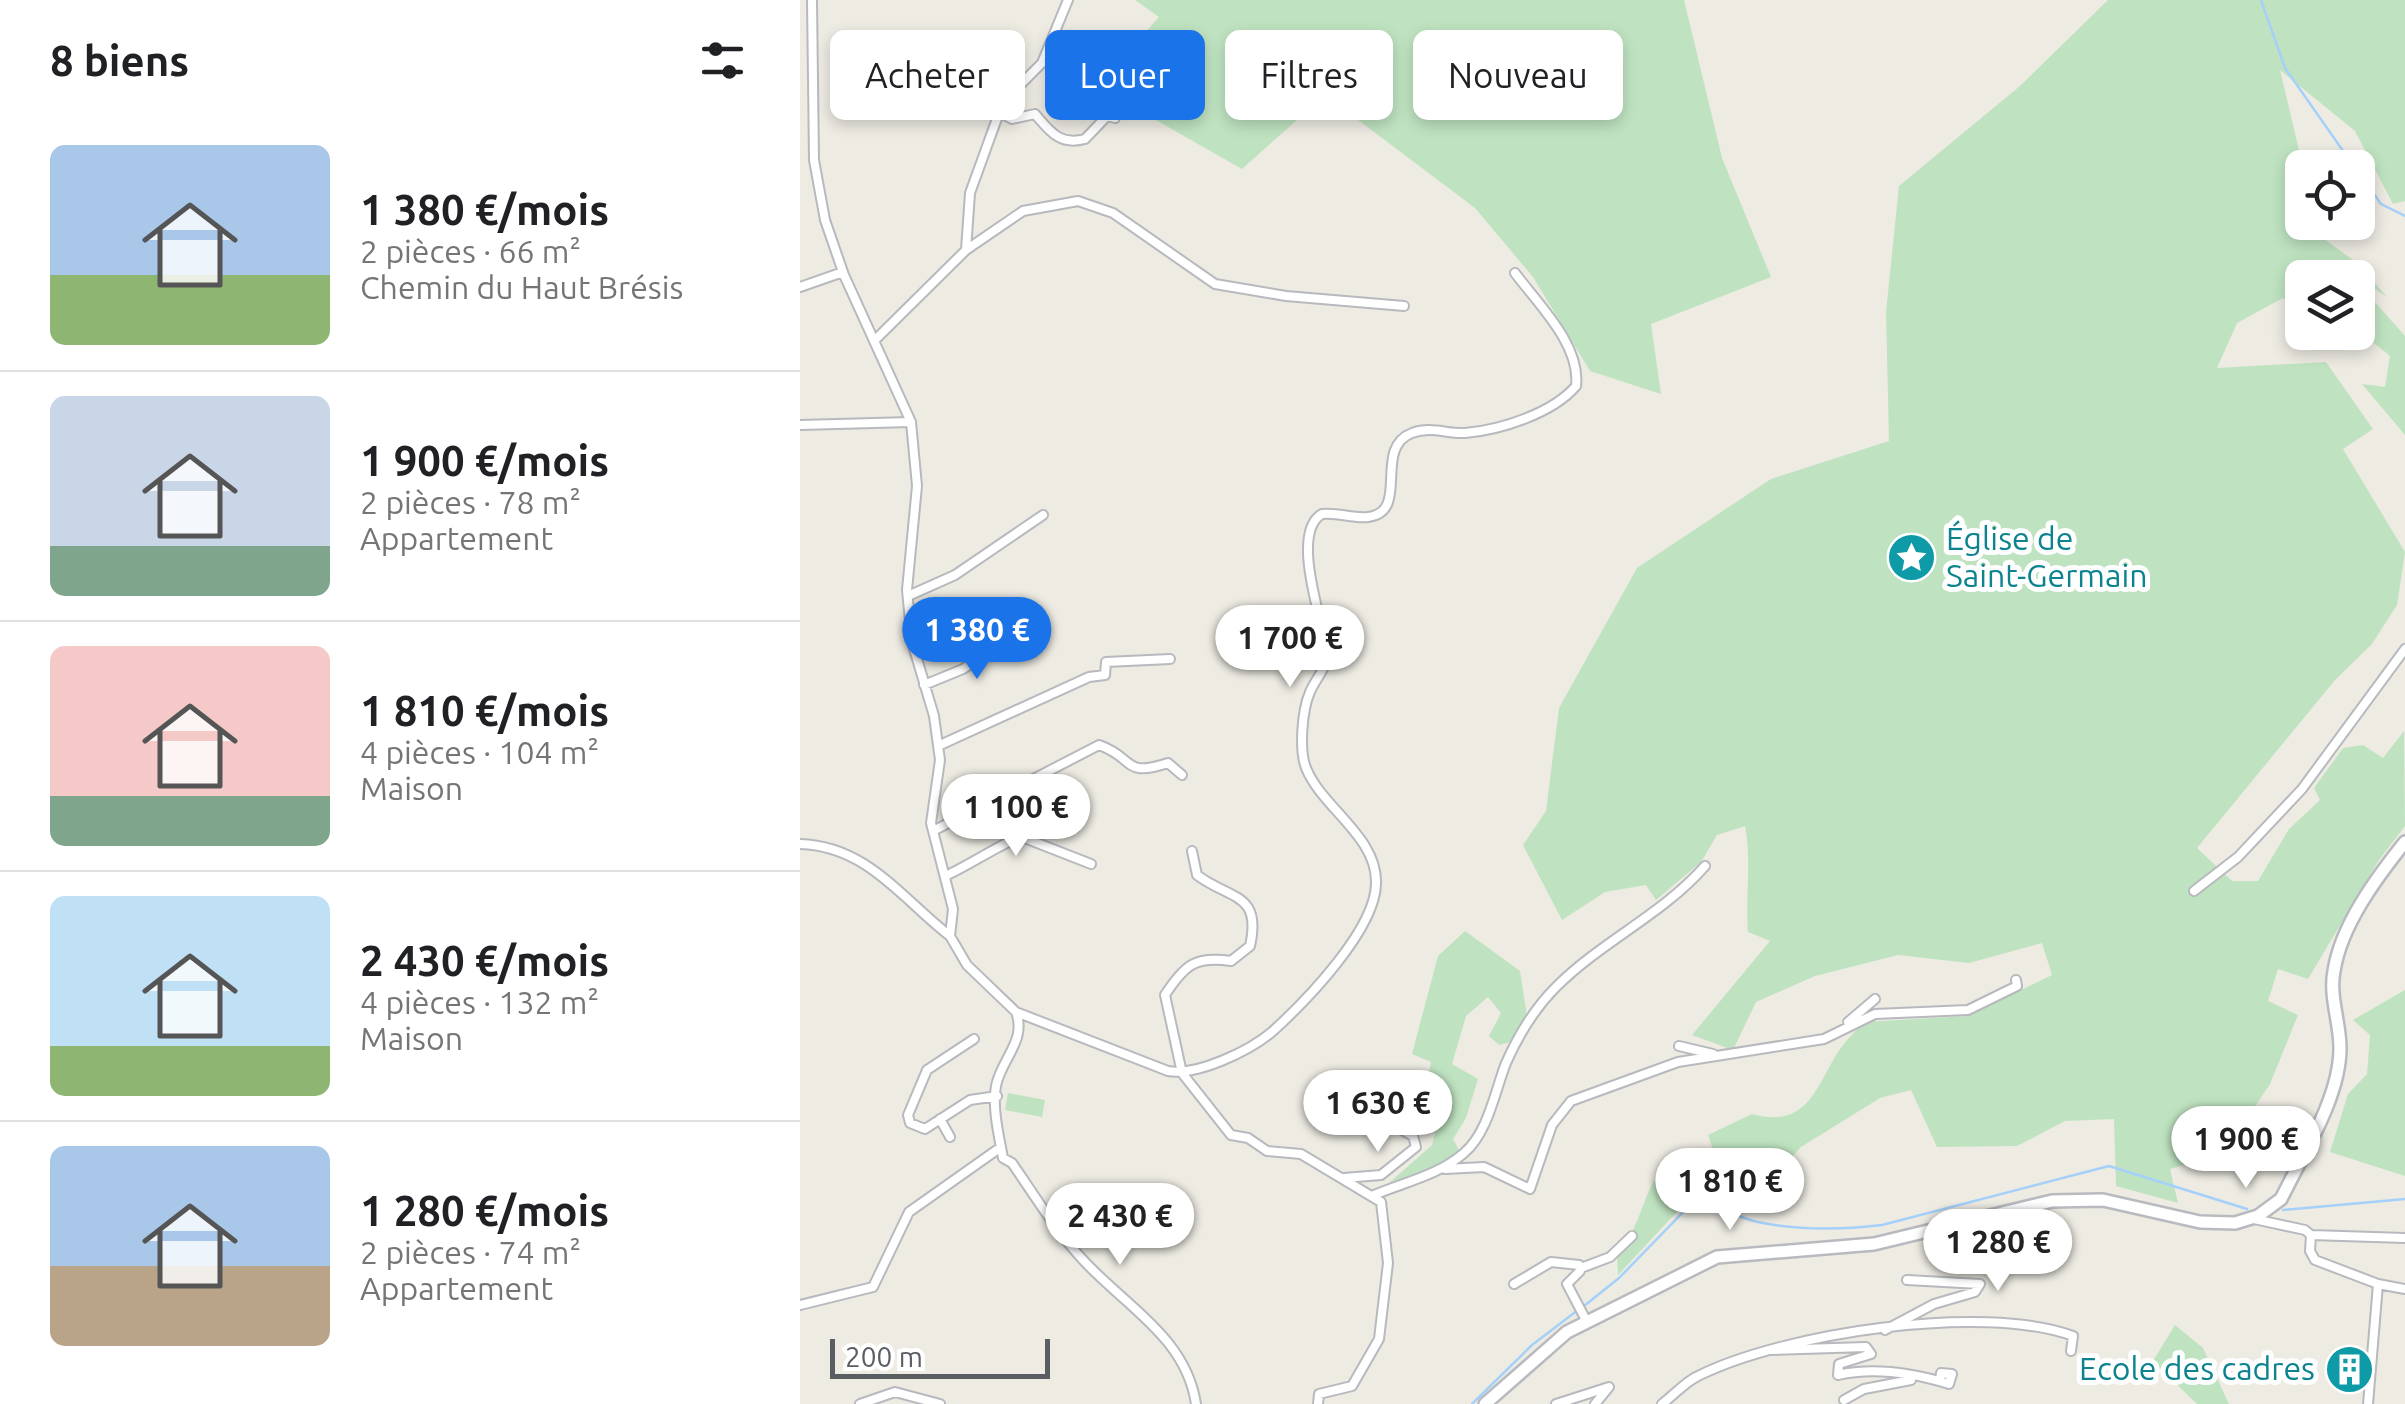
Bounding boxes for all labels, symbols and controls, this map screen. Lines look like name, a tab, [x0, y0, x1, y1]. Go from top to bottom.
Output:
chip: Acheter	[830, 30, 1025, 120]
chip: Louer	[1045, 30, 1205, 120]
chip: Filtres	[1225, 30, 1393, 120]
chip: Nouveau	[1413, 30, 1623, 120]
icon: filters	[695, 33, 750, 88]
text: 8 biens	[50, 37, 189, 84]
map controls	[2285, 150, 2375, 350]
button: locate	[2285, 150, 2375, 240]
icon: home	[130, 185, 250, 305]
text: 1 380 €/mois	[360, 186, 609, 233]
text: 2 pièces · 66 m²	[360, 233, 581, 269]
button: layers	[2285, 260, 2375, 350]
text: Chemin du Haut Brésis	[360, 269, 683, 305]
icon: home	[130, 436, 250, 556]
text: 1 900 €/mois	[360, 437, 609, 484]
text: 2 pièces · 78 m²	[360, 484, 581, 520]
text: Appartement	[360, 520, 553, 556]
place label: Église de Saint-Germain	[1946, 520, 2147, 593]
place icon: Église de Saint-Germain	[1885, 531, 1937, 583]
pin: 1 380 €	[885, 597, 1069, 682]
pin: 1 700 €	[1198, 605, 1382, 690]
text: 1 380 €	[924, 611, 1030, 647]
text: 1 700 €	[1237, 619, 1343, 655]
icon: home	[130, 686, 250, 806]
text: 1 810 €/mois	[360, 687, 609, 734]
text: 4 pièces · 104 m²	[360, 734, 599, 770]
text: Maison	[360, 770, 463, 806]
pin: 1 100 €	[924, 774, 1108, 859]
text: 1 100 €	[963, 788, 1069, 824]
icon: home	[130, 936, 250, 1056]
text: 2 430 €/mois	[360, 937, 609, 984]
text: 4 pièces · 132 m²	[360, 984, 599, 1020]
text: Maison	[360, 1020, 463, 1056]
pin: 1 630 €	[1286, 1070, 1470, 1155]
text: 1 630 €	[1325, 1084, 1431, 1120]
pin: 1 900 €	[2154, 1106, 2338, 1191]
text: 1 900 €	[2193, 1120, 2299, 1156]
pin: 1 810 €	[1638, 1148, 1822, 1233]
text: 1 810 €	[1677, 1162, 1783, 1198]
pin: 2 430 €	[1028, 1183, 1212, 1268]
icon: home	[130, 1186, 250, 1306]
text: 1 280 €/mois	[360, 1187, 609, 1234]
text: 2 430 €	[1067, 1197, 1173, 1233]
pin: 1 280 €	[1906, 1209, 2090, 1294]
text: 1 280 €	[1945, 1223, 2051, 1259]
text: 2 pièces · 74 m²	[360, 1234, 581, 1270]
text: Appartement	[360, 1270, 553, 1306]
scale bar	[830, 1334, 1050, 1378]
text: 200 m	[845, 1341, 923, 1372]
building icon: Ecole des cadres	[2324, 1343, 2376, 1395]
place label: Ecole des cadres	[2079, 1350, 2315, 1386]

